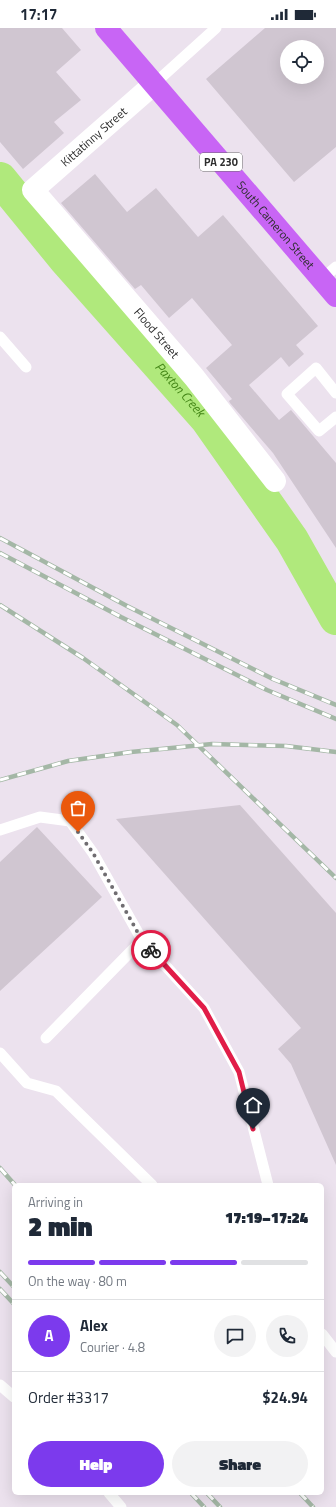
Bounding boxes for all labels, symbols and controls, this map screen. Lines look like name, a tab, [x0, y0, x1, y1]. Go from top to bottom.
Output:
text: 17:17	[20, 3, 57, 26]
map controls	[280, 40, 324, 84]
button: locate	[280, 40, 324, 84]
street label: Kittatinny Street	[56, 102, 132, 171]
road number: PA 230	[200, 153, 242, 171]
street label: South Cameron Street	[232, 176, 320, 274]
street label: Flood Street	[129, 303, 185, 363]
water label: Paxton Creek	[151, 357, 212, 423]
pin	[61, 791, 95, 832]
icon: bag	[67, 797, 89, 819]
courier	[131, 930, 171, 970]
icon: bike	[140, 939, 162, 961]
pin	[236, 1088, 270, 1129]
icon: home	[242, 1094, 264, 1116]
text: Arriving in	[28, 1192, 83, 1212]
text: 17:19–17:24	[225, 1206, 308, 1229]
text: 2 min	[28, 1207, 93, 1246]
text: On the way · 80 m	[28, 1271, 127, 1291]
text: Alex	[80, 1314, 108, 1337]
button: chat	[214, 1315, 256, 1357]
button: phone	[266, 1315, 308, 1357]
text: A	[44, 1324, 54, 1347]
text: Courier · 4.8	[80, 1337, 145, 1357]
text: Order #3317	[28, 1386, 109, 1409]
text: $24.94	[262, 1386, 308, 1409]
button: Help	[28, 1441, 164, 1487]
button: Share	[172, 1441, 308, 1487]

